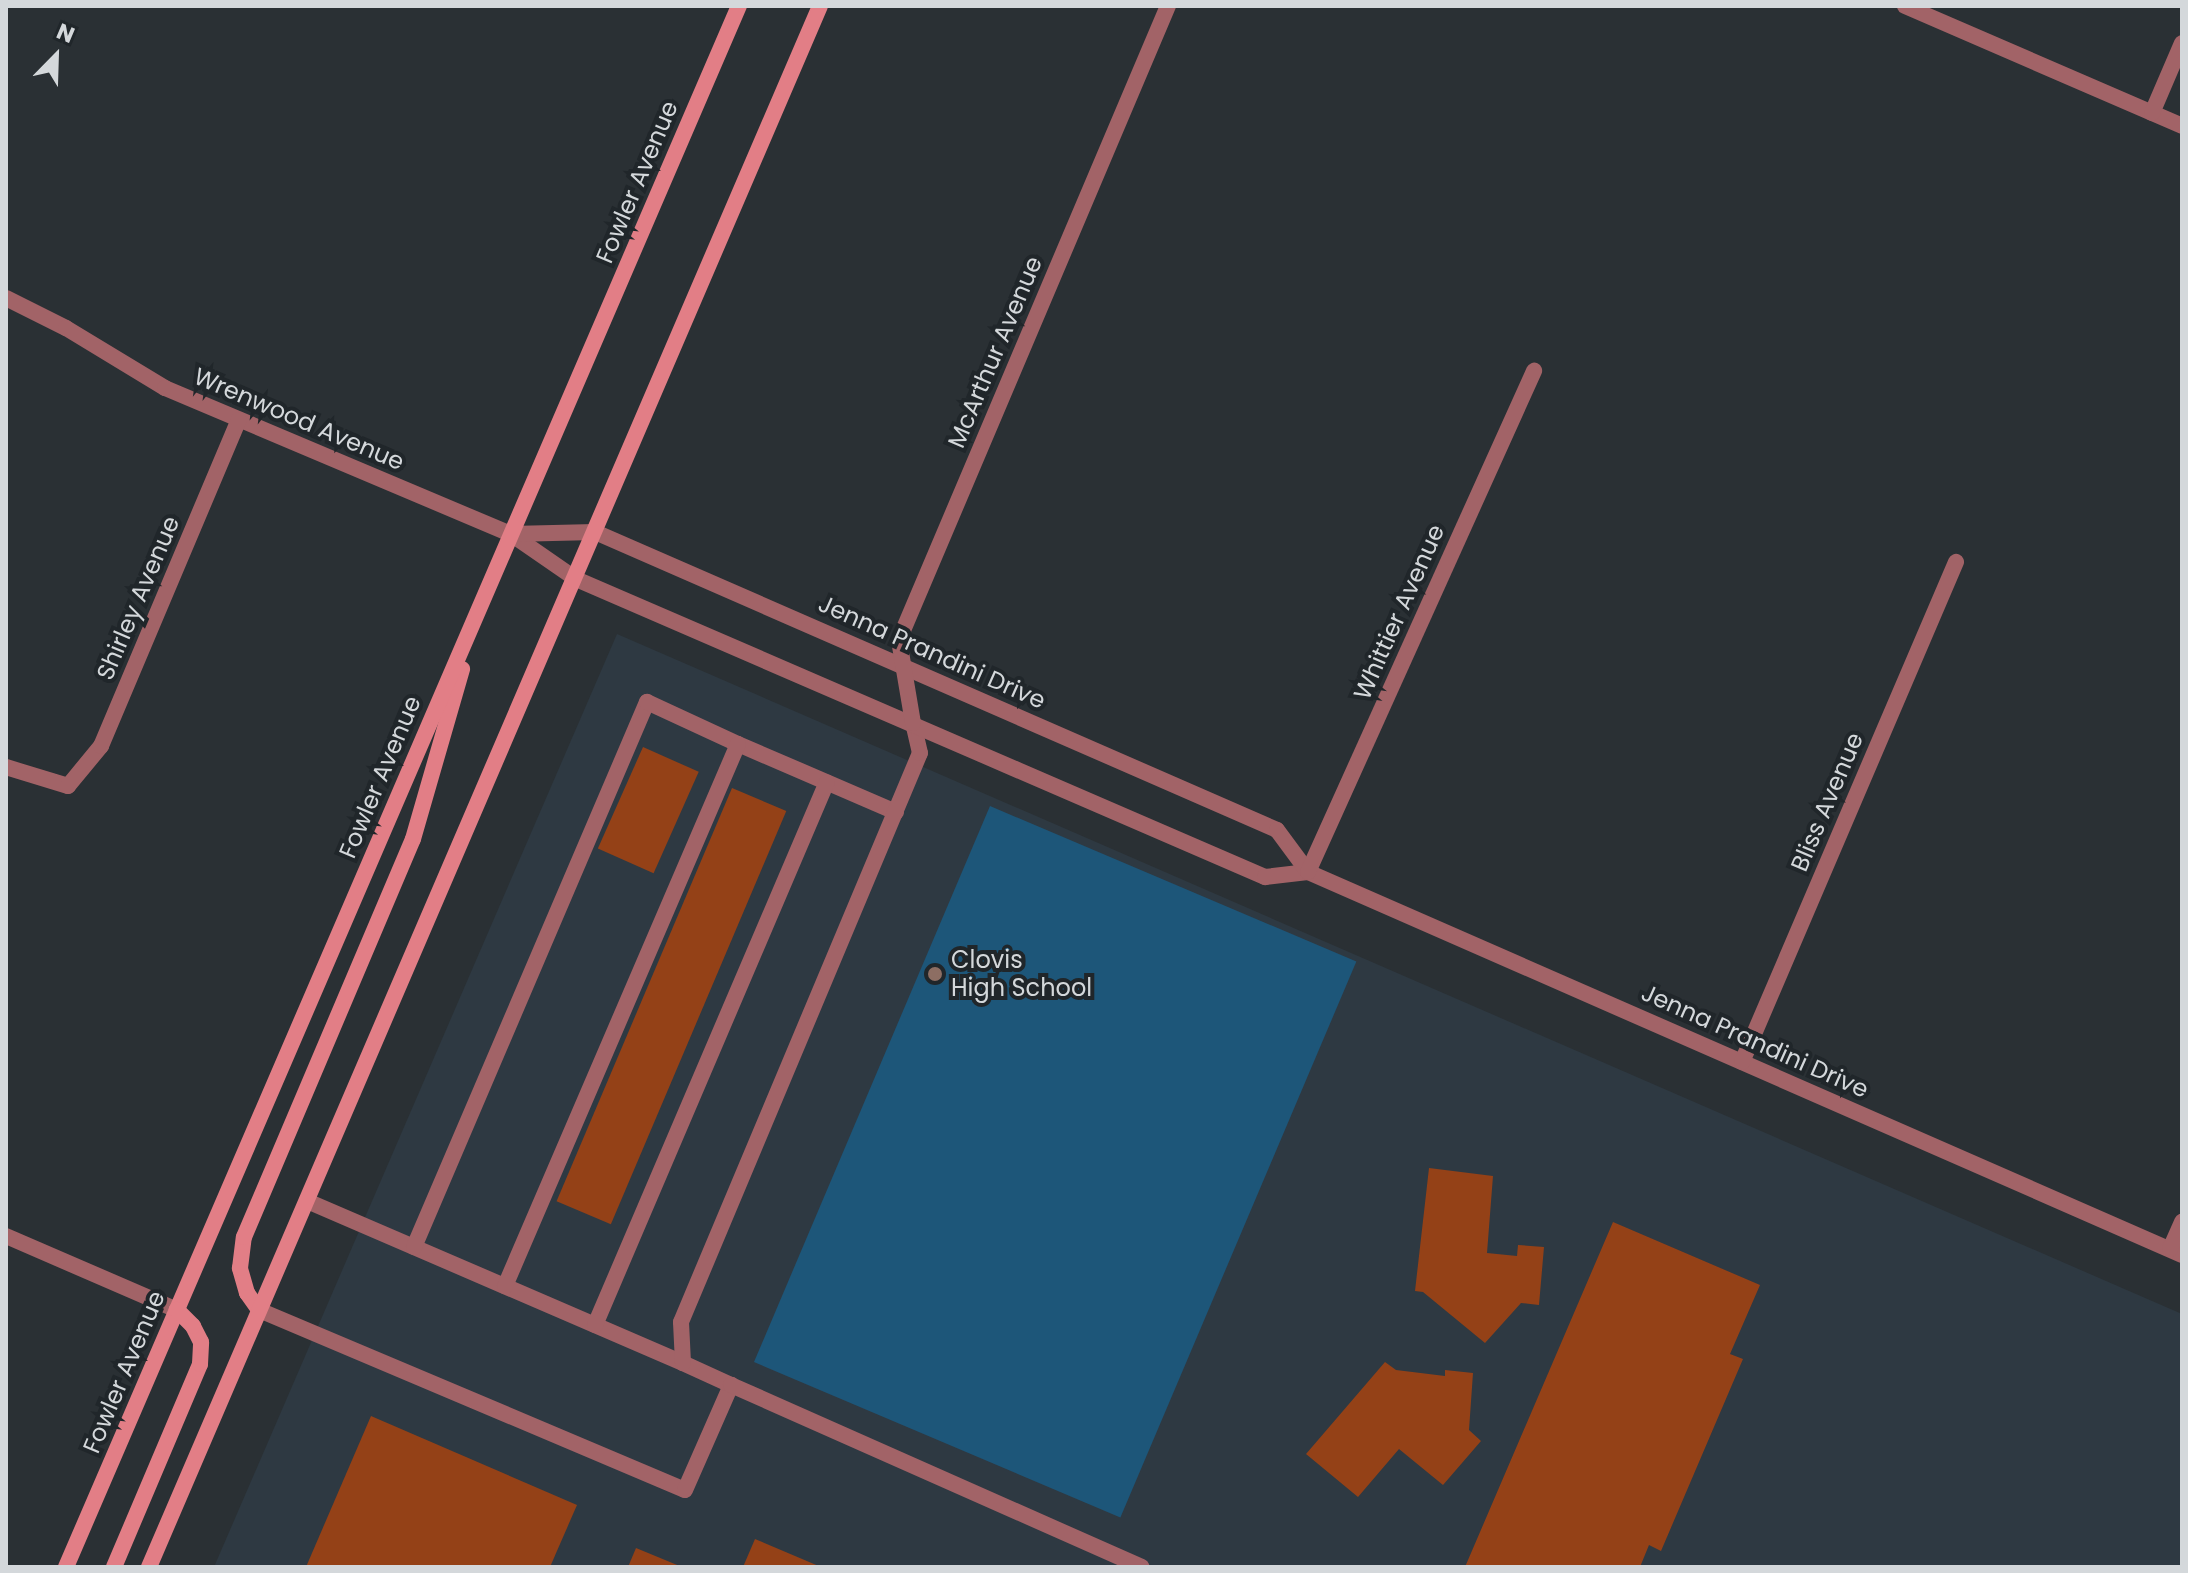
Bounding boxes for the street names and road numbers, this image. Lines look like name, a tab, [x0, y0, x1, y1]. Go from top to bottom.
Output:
street label: Fowler Avenue	[590, 97, 684, 267]
street label: McArthur Avenue	[942, 252, 1048, 452]
street label: Wrenwood Avenue	[189, 362, 409, 476]
street label: Shirley Avenue	[91, 512, 185, 684]
street label: Whittier Avenue	[1348, 520, 1450, 704]
street label: Jenna Prandini Drive	[814, 589, 1050, 715]
street label: Fowler Avenue	[333, 692, 427, 862]
street label: Bliss Avenue	[1785, 728, 1869, 876]
street label: Jenna Prandini Drive	[1637, 978, 1873, 1104]
street label: Fowler Avenue	[77, 1287, 171, 1457]

